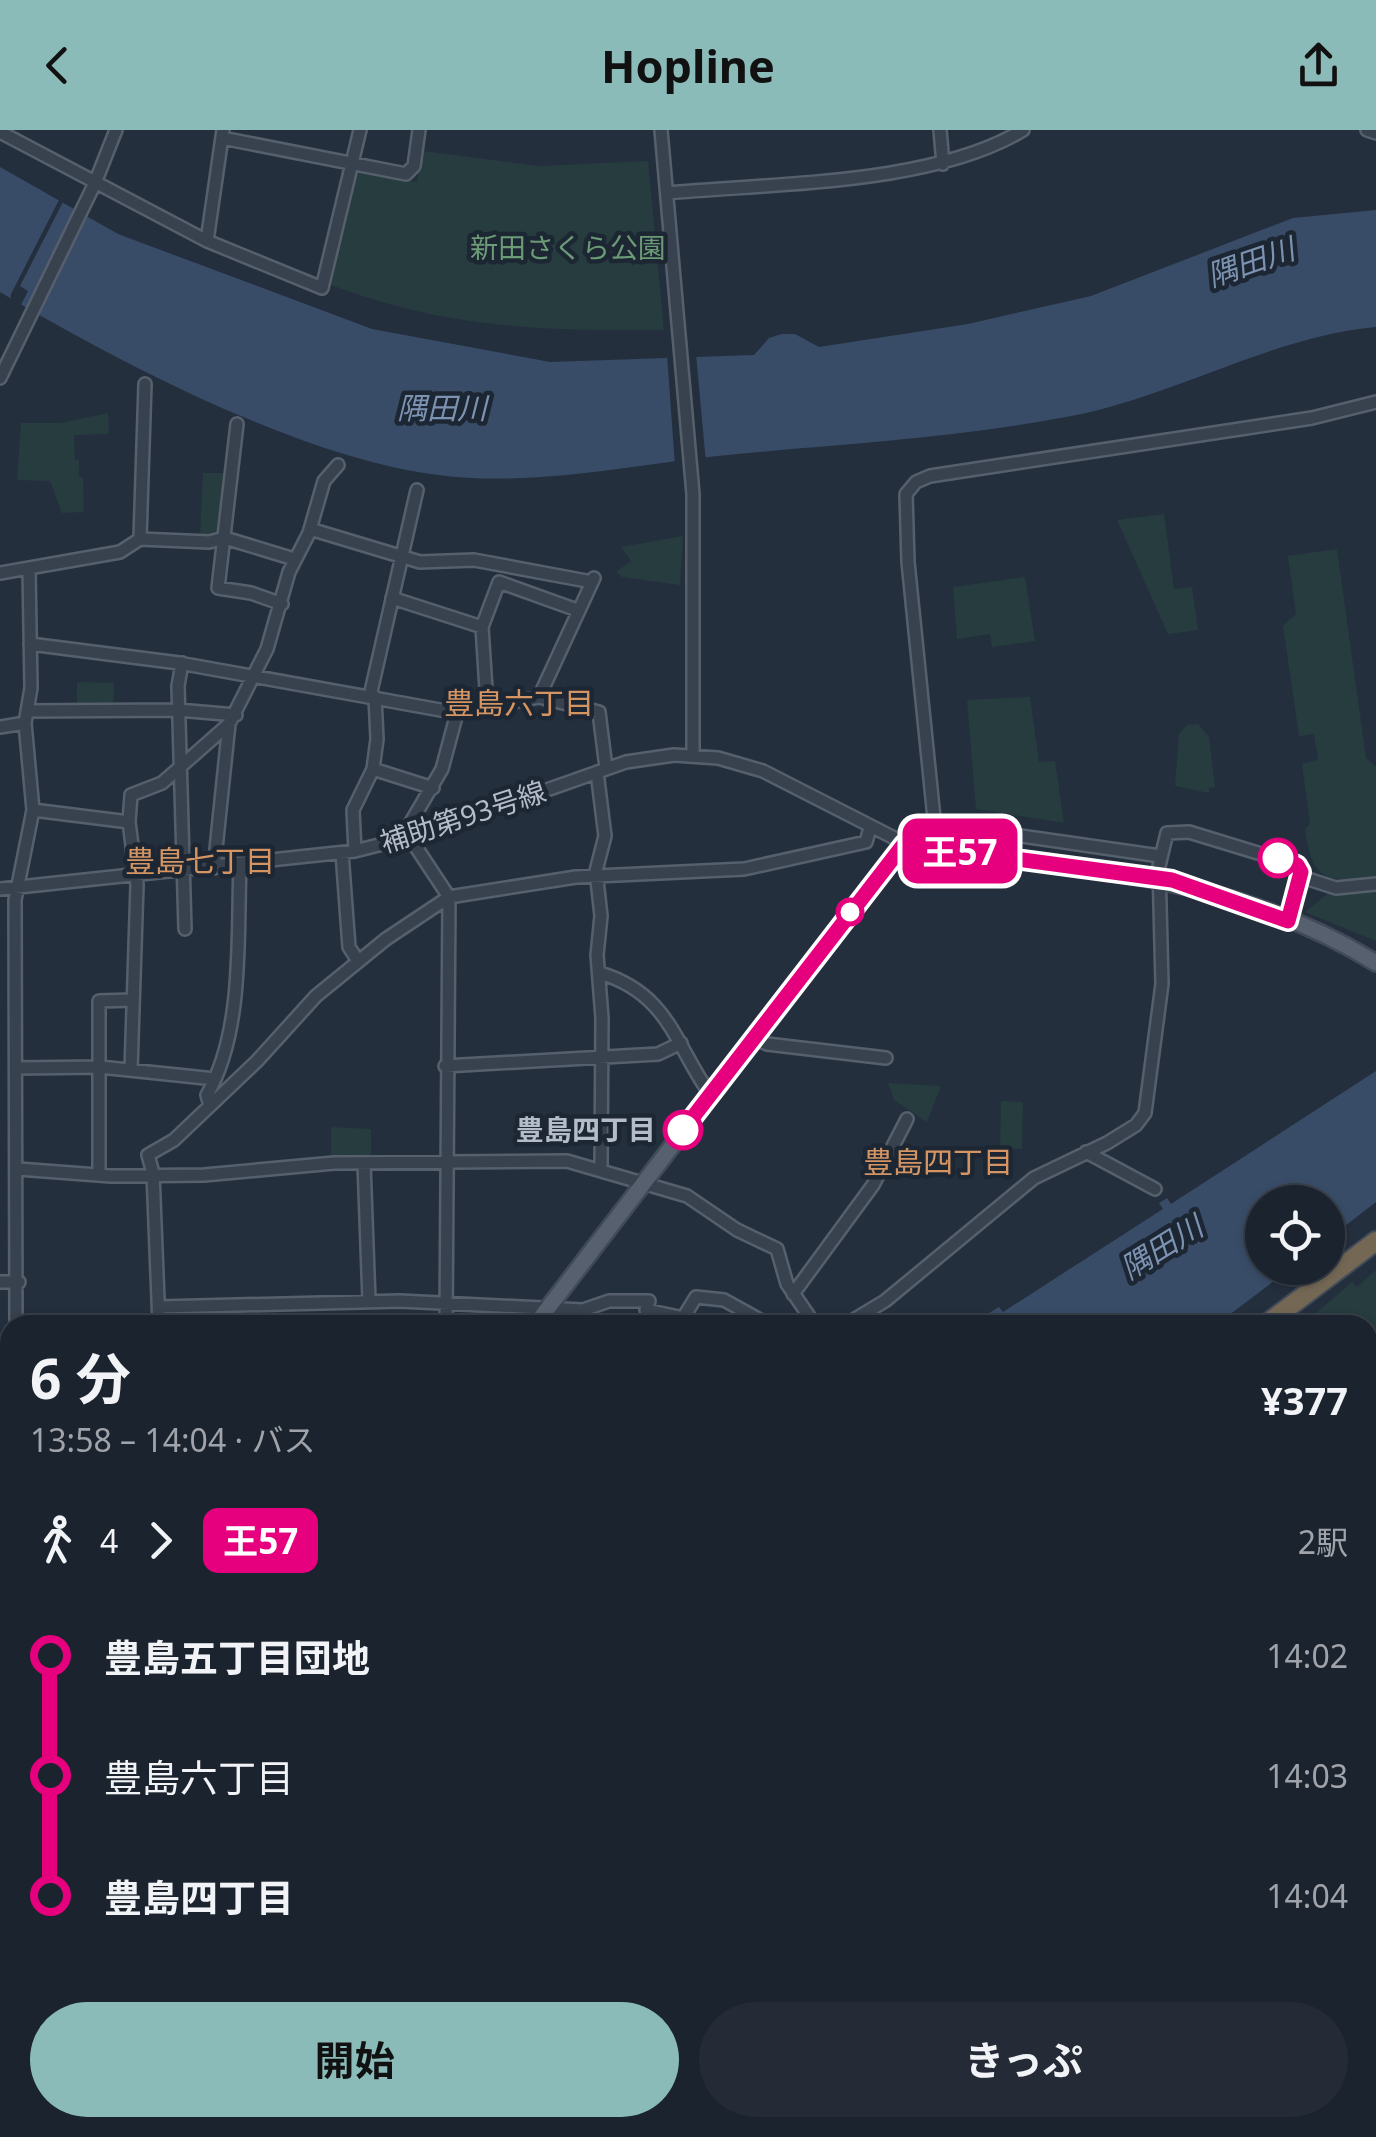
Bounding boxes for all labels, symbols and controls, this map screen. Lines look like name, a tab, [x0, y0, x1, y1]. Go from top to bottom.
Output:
text: Hopline	[601, 35, 775, 96]
icon: back	[30, 38, 85, 93]
icon: share	[1291, 38, 1346, 93]
water label: 隅田川	[1201, 227, 1303, 296]
park label: 新田さくら公園	[470, 228, 666, 266]
water label: 隅田川	[397, 387, 490, 428]
district label: 豊島六丁目	[444, 682, 594, 723]
street label: 補助第93号線	[375, 771, 550, 861]
line badge: 王57	[902, 818, 1018, 884]
text: 王57	[922, 828, 998, 875]
unlabelled marker	[1259, 839, 1297, 877]
district label: 豊島七丁目	[125, 840, 275, 881]
unlabelled marker	[837, 899, 863, 925]
place label: 豊島四丁目	[516, 1110, 656, 1148]
marker: 豊島四丁目	[664, 1111, 702, 1149]
district label: 豊島四丁目	[863, 1141, 1013, 1182]
map controls	[1245, 1185, 1345, 1285]
button: locate	[1245, 1185, 1345, 1285]
water label: 隅田川	[1112, 1204, 1213, 1288]
text: 6 分	[30, 1340, 131, 1415]
text: ¥377	[1261, 1374, 1348, 1426]
text: 13:58 – 14:04 · バス	[30, 1418, 315, 1461]
icon: walk	[30, 1513, 85, 1568]
icon: forward	[133, 1513, 188, 1568]
text: 王57	[223, 1517, 298, 1564]
text: 4	[100, 1519, 118, 1562]
text: 2駅	[1298, 1520, 1348, 1563]
text: 豊島五丁目団地	[104, 1631, 370, 1683]
text: 14:02	[1266, 1634, 1348, 1677]
text: 豊島六丁目	[104, 1751, 294, 1803]
text: 14:03	[1266, 1754, 1348, 1797]
text: 豊島四丁目	[104, 1871, 294, 1923]
text: 14:04	[1266, 1874, 1348, 1917]
button: 開始	[30, 2002, 679, 2117]
button: きっぷ	[699, 2002, 1348, 2117]

